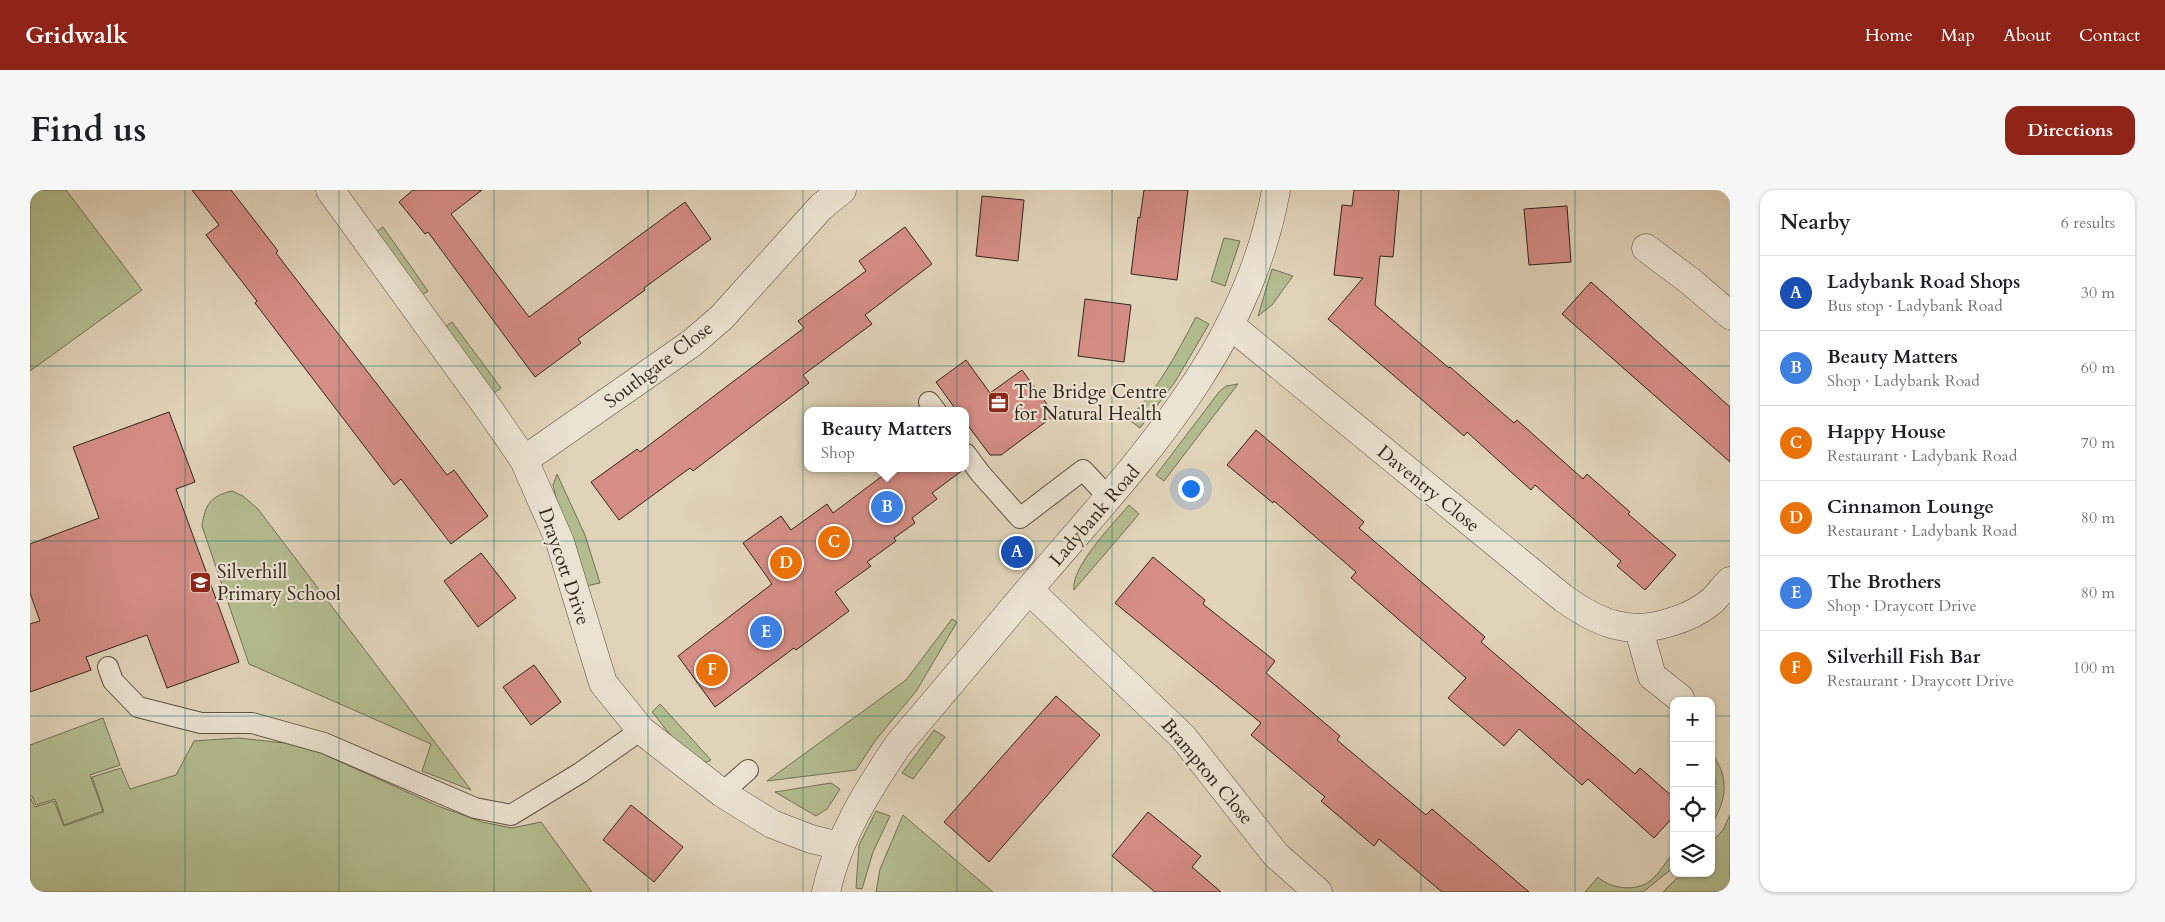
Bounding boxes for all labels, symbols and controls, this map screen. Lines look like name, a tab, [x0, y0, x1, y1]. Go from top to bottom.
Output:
text: Gridwalk	[25, 19, 128, 52]
text: Home	[1865, 23, 1913, 48]
text: Map	[1941, 23, 1975, 48]
text: About	[2003, 23, 2051, 48]
text: Contact	[2079, 23, 2140, 48]
text: Find us	[30, 106, 146, 154]
button: Directions	[2005, 106, 2135, 155]
text: Nearby	[1780, 208, 1851, 237]
text: 6 results	[2061, 212, 2115, 234]
text: Ladybank Road Shops	[1827, 269, 2020, 295]
text: A	[1790, 282, 1802, 304]
text: 30 m	[2081, 282, 2115, 304]
text: Bus stop · Ladybank Road	[1827, 295, 2003, 317]
street label: Southgate Close	[599, 315, 718, 414]
text: Beauty Matters	[1827, 344, 1958, 370]
text: B	[1790, 357, 1802, 379]
text: 60 m	[2081, 357, 2115, 379]
text: Shop · Ladybank Road	[1827, 370, 1980, 392]
place label: The Bridge Centre for Natural Health	[1014, 379, 1167, 427]
office icon: The Bridge Centre for Natural Health	[986, 390, 1010, 414]
popup	[804, 407, 969, 472]
text: Beauty Matters	[821, 416, 952, 442]
text: Happy House	[1827, 419, 1946, 445]
text: C	[1790, 432, 1802, 454]
text: 70 m	[2081, 432, 2115, 454]
street label: Daventry Close	[1371, 439, 1485, 538]
text: Shop	[821, 442, 855, 464]
text: Restaurant · Ladybank Road	[1827, 445, 2017, 467]
street label: Ladybank Road	[1044, 460, 1146, 572]
your location	[1178, 476, 1204, 502]
pin: B	[871, 488, 903, 526]
text: Cinnamon Lounge	[1827, 494, 1994, 520]
street label: Draycott Drive	[532, 504, 596, 629]
text: D	[1789, 507, 1803, 529]
text: 80 m	[2081, 507, 2115, 529]
text: Restaurant · Ladybank Road	[1827, 520, 2017, 542]
pin: C	[818, 523, 850, 561]
pin: A	[1001, 533, 1033, 571]
pin: D	[770, 544, 802, 582]
place label: Silverhill Primary School	[217, 559, 341, 607]
text: The Brothers	[1827, 569, 1941, 595]
school or university icon: Silverhill Primary School	[189, 570, 213, 594]
text: E	[1791, 582, 1801, 604]
text: 80 m	[2081, 582, 2115, 604]
text: Shop · Draycott Drive	[1827, 595, 1977, 617]
pin: E	[750, 613, 782, 651]
text: Silverhill Fish Bar	[1827, 644, 1980, 670]
pin: F	[696, 651, 728, 689]
text: F	[1791, 657, 1801, 679]
text: 100 m	[2073, 657, 2115, 679]
text: Restaurant · Draycott Drive	[1827, 670, 2014, 692]
map controls	[1670, 697, 1715, 877]
button: +	[1670, 697, 1715, 742]
street label: Brampton Close	[1155, 713, 1259, 830]
button: −	[1670, 742, 1715, 787]
button: locate	[1670, 787, 1715, 832]
button: layers	[1670, 832, 1715, 877]

